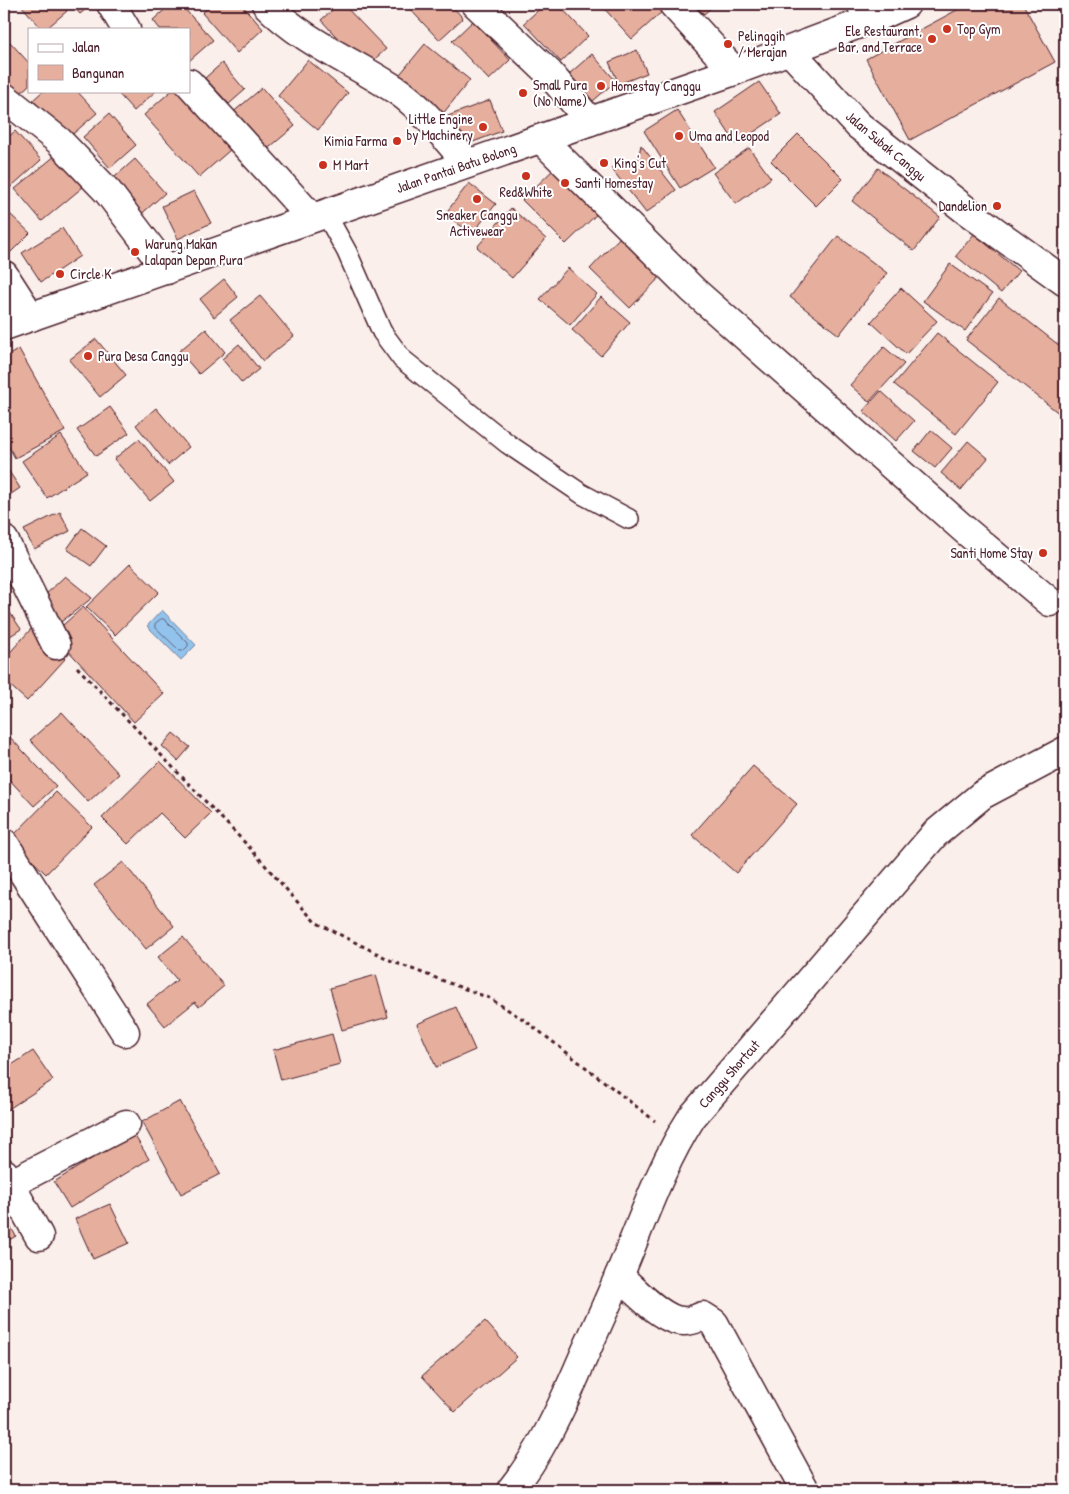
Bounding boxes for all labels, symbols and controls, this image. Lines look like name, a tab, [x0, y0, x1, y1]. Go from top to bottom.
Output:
place label: Top Gym	[957, 19, 1001, 39]
place label: Ele Restaurant, Bar, and Terrace	[838, 21, 922, 56]
marker: Top Gym	[941, 23, 953, 35]
place label: Pelinggih / Merajan	[738, 26, 787, 62]
legend	[28, 28, 190, 92]
marker: Ele Restaurant, Bar, and Terrace	[926, 33, 938, 45]
text: Jalan	[72, 36, 100, 57]
marker: Pelinggih / Merajan	[722, 38, 734, 50]
text: Bangunan	[72, 62, 125, 83]
place label: Small Pura (No Name)	[533, 75, 587, 110]
place label: Homestay Canggu	[611, 76, 701, 96]
marker: Homestay Canggu	[595, 80, 607, 92]
marker: Small Pura (No Name)	[517, 87, 529, 99]
street label: Jalan Subak Canggu	[842, 106, 931, 186]
place label: Little Engine by Machinery	[407, 109, 473, 145]
marker: Little Engine by Machinery	[477, 121, 489, 133]
place label: Uma and Leopod	[689, 126, 769, 146]
marker: Uma and Leopod	[673, 130, 685, 142]
place label: Kimia Farma	[324, 131, 388, 150]
marker: Kimia Farma	[391, 135, 403, 147]
street label: Jalan Pantai Batu Bolong	[393, 138, 519, 198]
place label: King's Cut	[614, 153, 666, 173]
place label: M Mart	[333, 155, 369, 174]
marker: King's Cut	[598, 157, 610, 169]
marker: M Mart	[317, 159, 329, 171]
marker: Red&White	[520, 170, 532, 182]
place label: Santi Homestay	[575, 173, 653, 193]
marker: Santi Homestay	[559, 177, 571, 189]
place label: Red&White	[500, 182, 553, 201]
marker: Sneaker Canggu Activewear	[471, 193, 483, 205]
place label: Dandelion	[939, 196, 987, 215]
marker: Dandelion	[991, 200, 1003, 212]
place label: Sneaker Canggu Activewear	[436, 205, 518, 240]
place label: Warung Makan Lalapan Depan Pura	[145, 234, 243, 270]
marker: Warung Makan Lalapan Depan Pura	[129, 246, 141, 258]
place label: Circle K	[70, 264, 112, 283]
marker: Circle K	[54, 268, 66, 280]
place label: Pura Desa Canggu	[98, 346, 189, 366]
marker: Pura Desa Canggu	[82, 350, 94, 362]
place label: Santi Home Stay	[950, 543, 1033, 563]
marker: Santi Home Stay	[1037, 547, 1049, 559]
street label: Canggu Shortcut	[694, 1035, 764, 1113]

